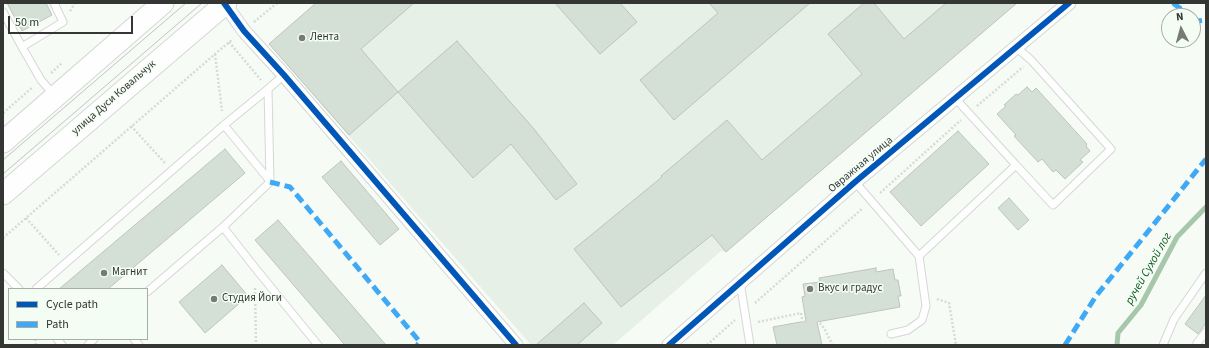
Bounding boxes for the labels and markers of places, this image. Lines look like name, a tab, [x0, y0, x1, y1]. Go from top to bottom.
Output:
place label: Лента	[310, 31, 339, 45]
marker: Лента	[297, 33, 307, 43]
place label: Магнит	[112, 266, 148, 280]
marker: Магнит	[99, 268, 109, 278]
place label: Вкус и градус	[818, 282, 882, 296]
marker: Вкус и градус	[805, 284, 815, 294]
place label: Студия Йоги	[222, 292, 282, 306]
marker: Студия Йоги	[209, 294, 219, 304]

